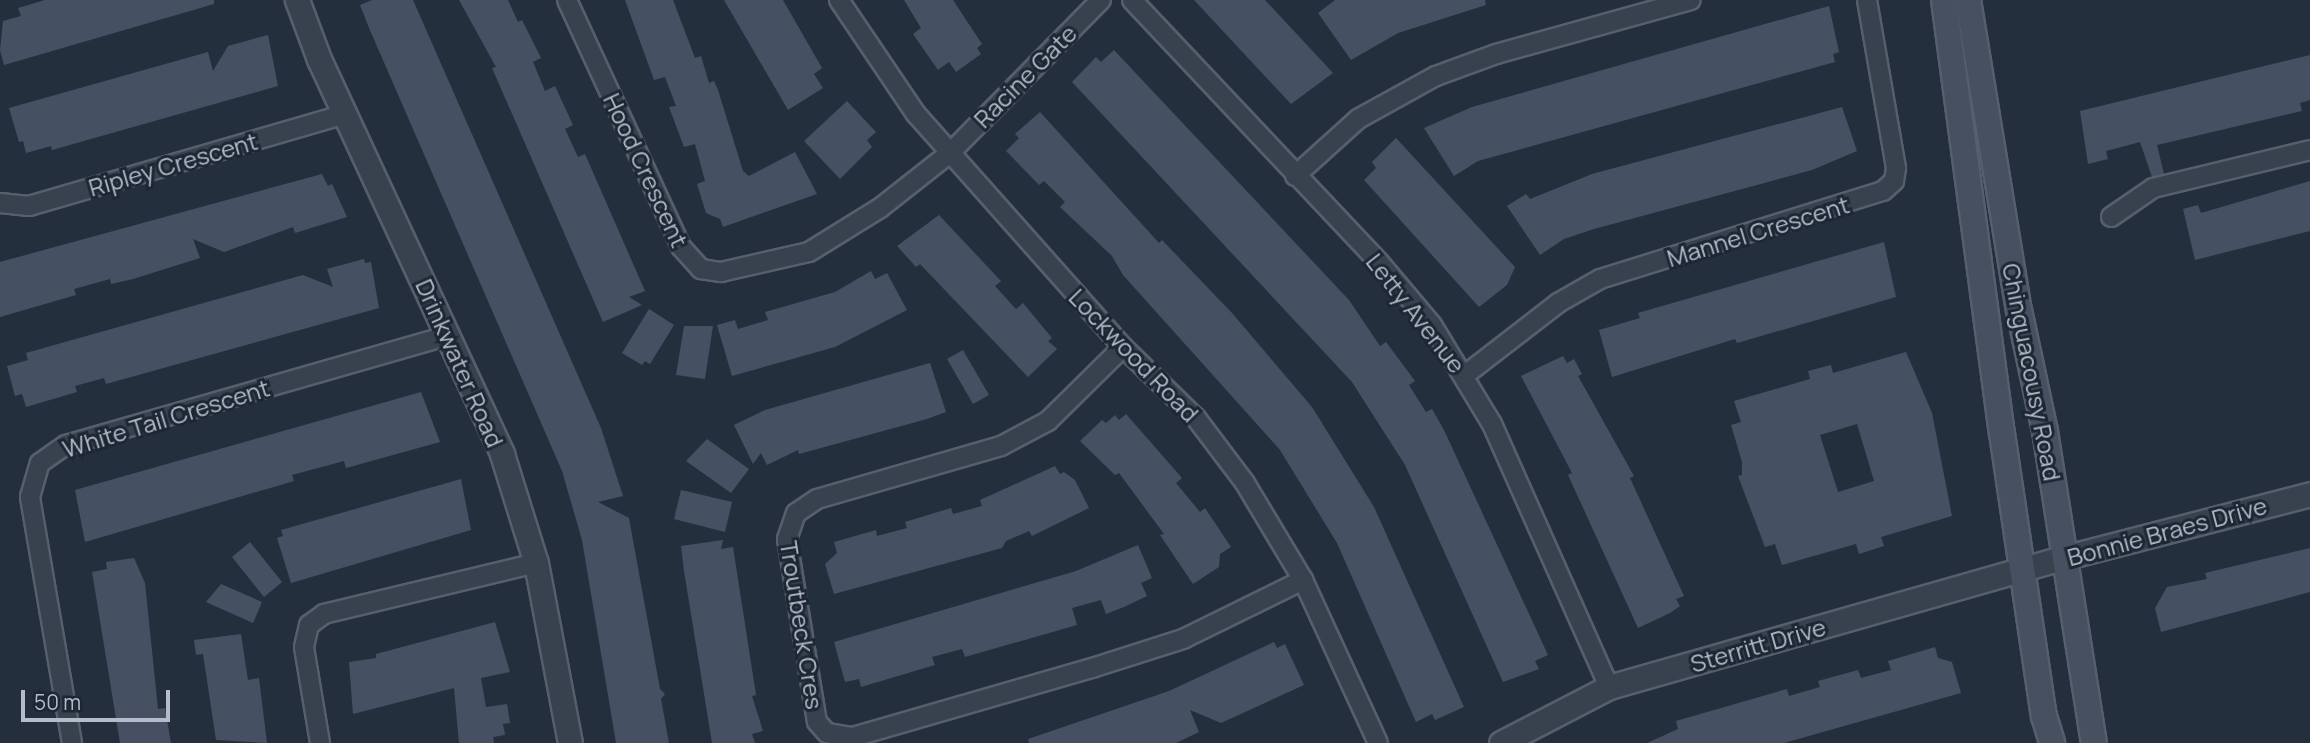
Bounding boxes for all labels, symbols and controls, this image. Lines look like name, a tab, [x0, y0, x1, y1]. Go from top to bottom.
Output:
street label: Racine Gate	[968, 19, 1082, 133]
street label: Hood Crescent	[598, 88, 694, 252]
street label: Ripley Crescent	[85, 126, 261, 202]
street label: Mannel Crescent	[1663, 190, 1853, 272]
street label: Letty Avenue	[1360, 248, 1472, 378]
street label: Chinguacousy Road	[1997, 261, 2067, 483]
street label: Drinkwater Road	[410, 274, 510, 452]
street label: Lockwood Road	[1063, 282, 1205, 428]
street label: White Tail Crescent	[59, 373, 273, 463]
street label: Bonnie Braes Drive	[2064, 490, 2270, 572]
street label: Troutbeck Cres	[774, 539, 830, 711]
street label: Sterritt Drive	[1687, 612, 1829, 678]
scale bar	[24, 676, 173, 720]
text: 50 m	[34, 688, 81, 716]

